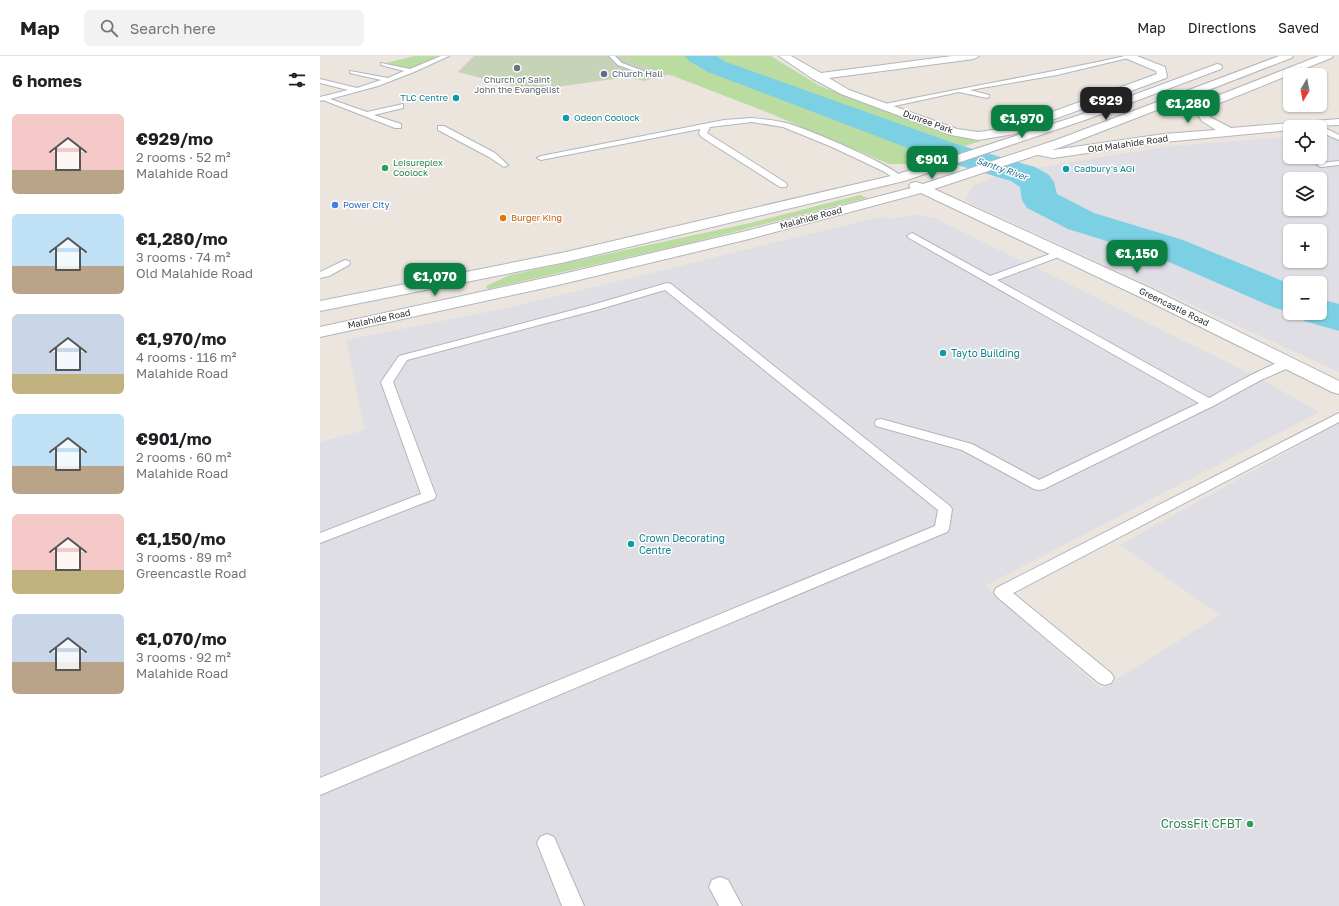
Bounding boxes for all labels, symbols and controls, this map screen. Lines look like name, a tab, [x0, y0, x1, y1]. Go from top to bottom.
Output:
search box	[84, 10, 364, 46]
text: Map	[20, 16, 60, 39]
icon: search	[98, 17, 120, 39]
text: Search here	[130, 19, 216, 37]
text: Map	[1137, 19, 1166, 36]
text: Directions	[1188, 19, 1256, 36]
text: Saved	[1278, 19, 1319, 36]
marker: Church of Saint John the Evangelist	[512, 63, 522, 73]
place label: Church Hall	[612, 68, 663, 79]
north arrow	[1283, 68, 1327, 112]
map controls	[1283, 68, 1327, 320]
icon: filters	[286, 69, 308, 91]
marker: Church Hall	[599, 69, 609, 79]
text: 6 homes	[12, 70, 82, 91]
place label: Church of Saint John the Evangelist	[474, 74, 560, 95]
pin: €929	[1082, 87, 1130, 121]
pin: €1,280	[1155, 90, 1221, 124]
place label: TLC Centre	[400, 92, 448, 103]
text: €929	[1089, 92, 1123, 108]
marker: TLC Centre	[451, 93, 461, 103]
text: €1,280	[1166, 95, 1210, 111]
pin: €1,970	[989, 105, 1055, 139]
street label: Dunree Park	[901, 107, 955, 136]
text: €1,970	[1000, 110, 1044, 126]
place label: Odeon Coolock	[574, 112, 640, 123]
marker: Odeon Coolock	[561, 113, 571, 123]
button: locate	[1283, 120, 1327, 164]
text: €929/mo	[136, 128, 213, 149]
icon: home	[44, 130, 92, 178]
street label: Old Malahide Road	[1087, 132, 1169, 155]
pin: €901	[908, 146, 956, 180]
text: 2 rooms · 52 m²	[136, 149, 231, 165]
text: €901	[916, 151, 948, 167]
water label: Santry River	[975, 155, 1030, 183]
place label: Leisureplex Coolock	[393, 157, 443, 178]
marker: Leisureplex Coolock	[380, 163, 390, 173]
place label: Cadbury's AGI	[1074, 163, 1135, 174]
marker: Cadbury's AGI	[1061, 164, 1071, 174]
text: Malahide Road	[136, 165, 228, 181]
button: layers	[1283, 172, 1327, 216]
place label: Power City	[343, 199, 390, 210]
marker: Power City	[330, 200, 340, 210]
street label: Malahide Road	[779, 204, 843, 231]
place label: Burger King	[511, 212, 562, 223]
marker: Burger King	[498, 213, 508, 223]
button: +	[1283, 224, 1327, 268]
text: €1,280/mo	[136, 228, 228, 249]
icon: home	[44, 230, 92, 278]
pin: €1,150	[1104, 240, 1170, 274]
text: €1,150	[1115, 245, 1159, 261]
text: 3 rooms · 74 m²	[136, 249, 230, 265]
pin: €1,070	[402, 263, 468, 297]
text: Old Malahide Road	[136, 265, 253, 281]
text: €1,070	[413, 268, 457, 284]
button: −	[1283, 276, 1327, 320]
street label: Greencastle Road	[1137, 285, 1211, 328]
street label: Malahide Road	[347, 306, 411, 331]
text: €1,970/mo	[136, 328, 227, 349]
icon: home	[44, 330, 92, 378]
place label: Tayto Building	[951, 347, 1020, 359]
marker: Tayto Building	[938, 348, 948, 358]
text: 4 rooms · 116 m²	[136, 349, 236, 365]
text: Malahide Road	[136, 365, 228, 381]
text: €901/mo	[136, 428, 212, 449]
icon: home	[44, 430, 92, 478]
text: 2 rooms · 60 m²	[136, 449, 232, 465]
text: Malahide Road	[136, 465, 228, 481]
text: €1,150/mo	[136, 528, 226, 549]
icon: home	[44, 530, 92, 578]
place label: Crown Decorating Centre	[639, 532, 725, 556]
marker: Crown Decorating Centre	[626, 539, 636, 549]
text: 3 rooms · 89 m²	[136, 549, 231, 565]
text: Greencastle Road	[136, 565, 246, 581]
text: €1,070/mo	[136, 628, 227, 649]
icon: home	[44, 630, 92, 678]
text: 3 rooms · 92 m²	[136, 649, 231, 665]
text: Malahide Road	[136, 665, 228, 681]
place label: CrossFit CFBT	[1161, 816, 1243, 831]
marker: CrossFit CFBT	[1245, 819, 1255, 829]

